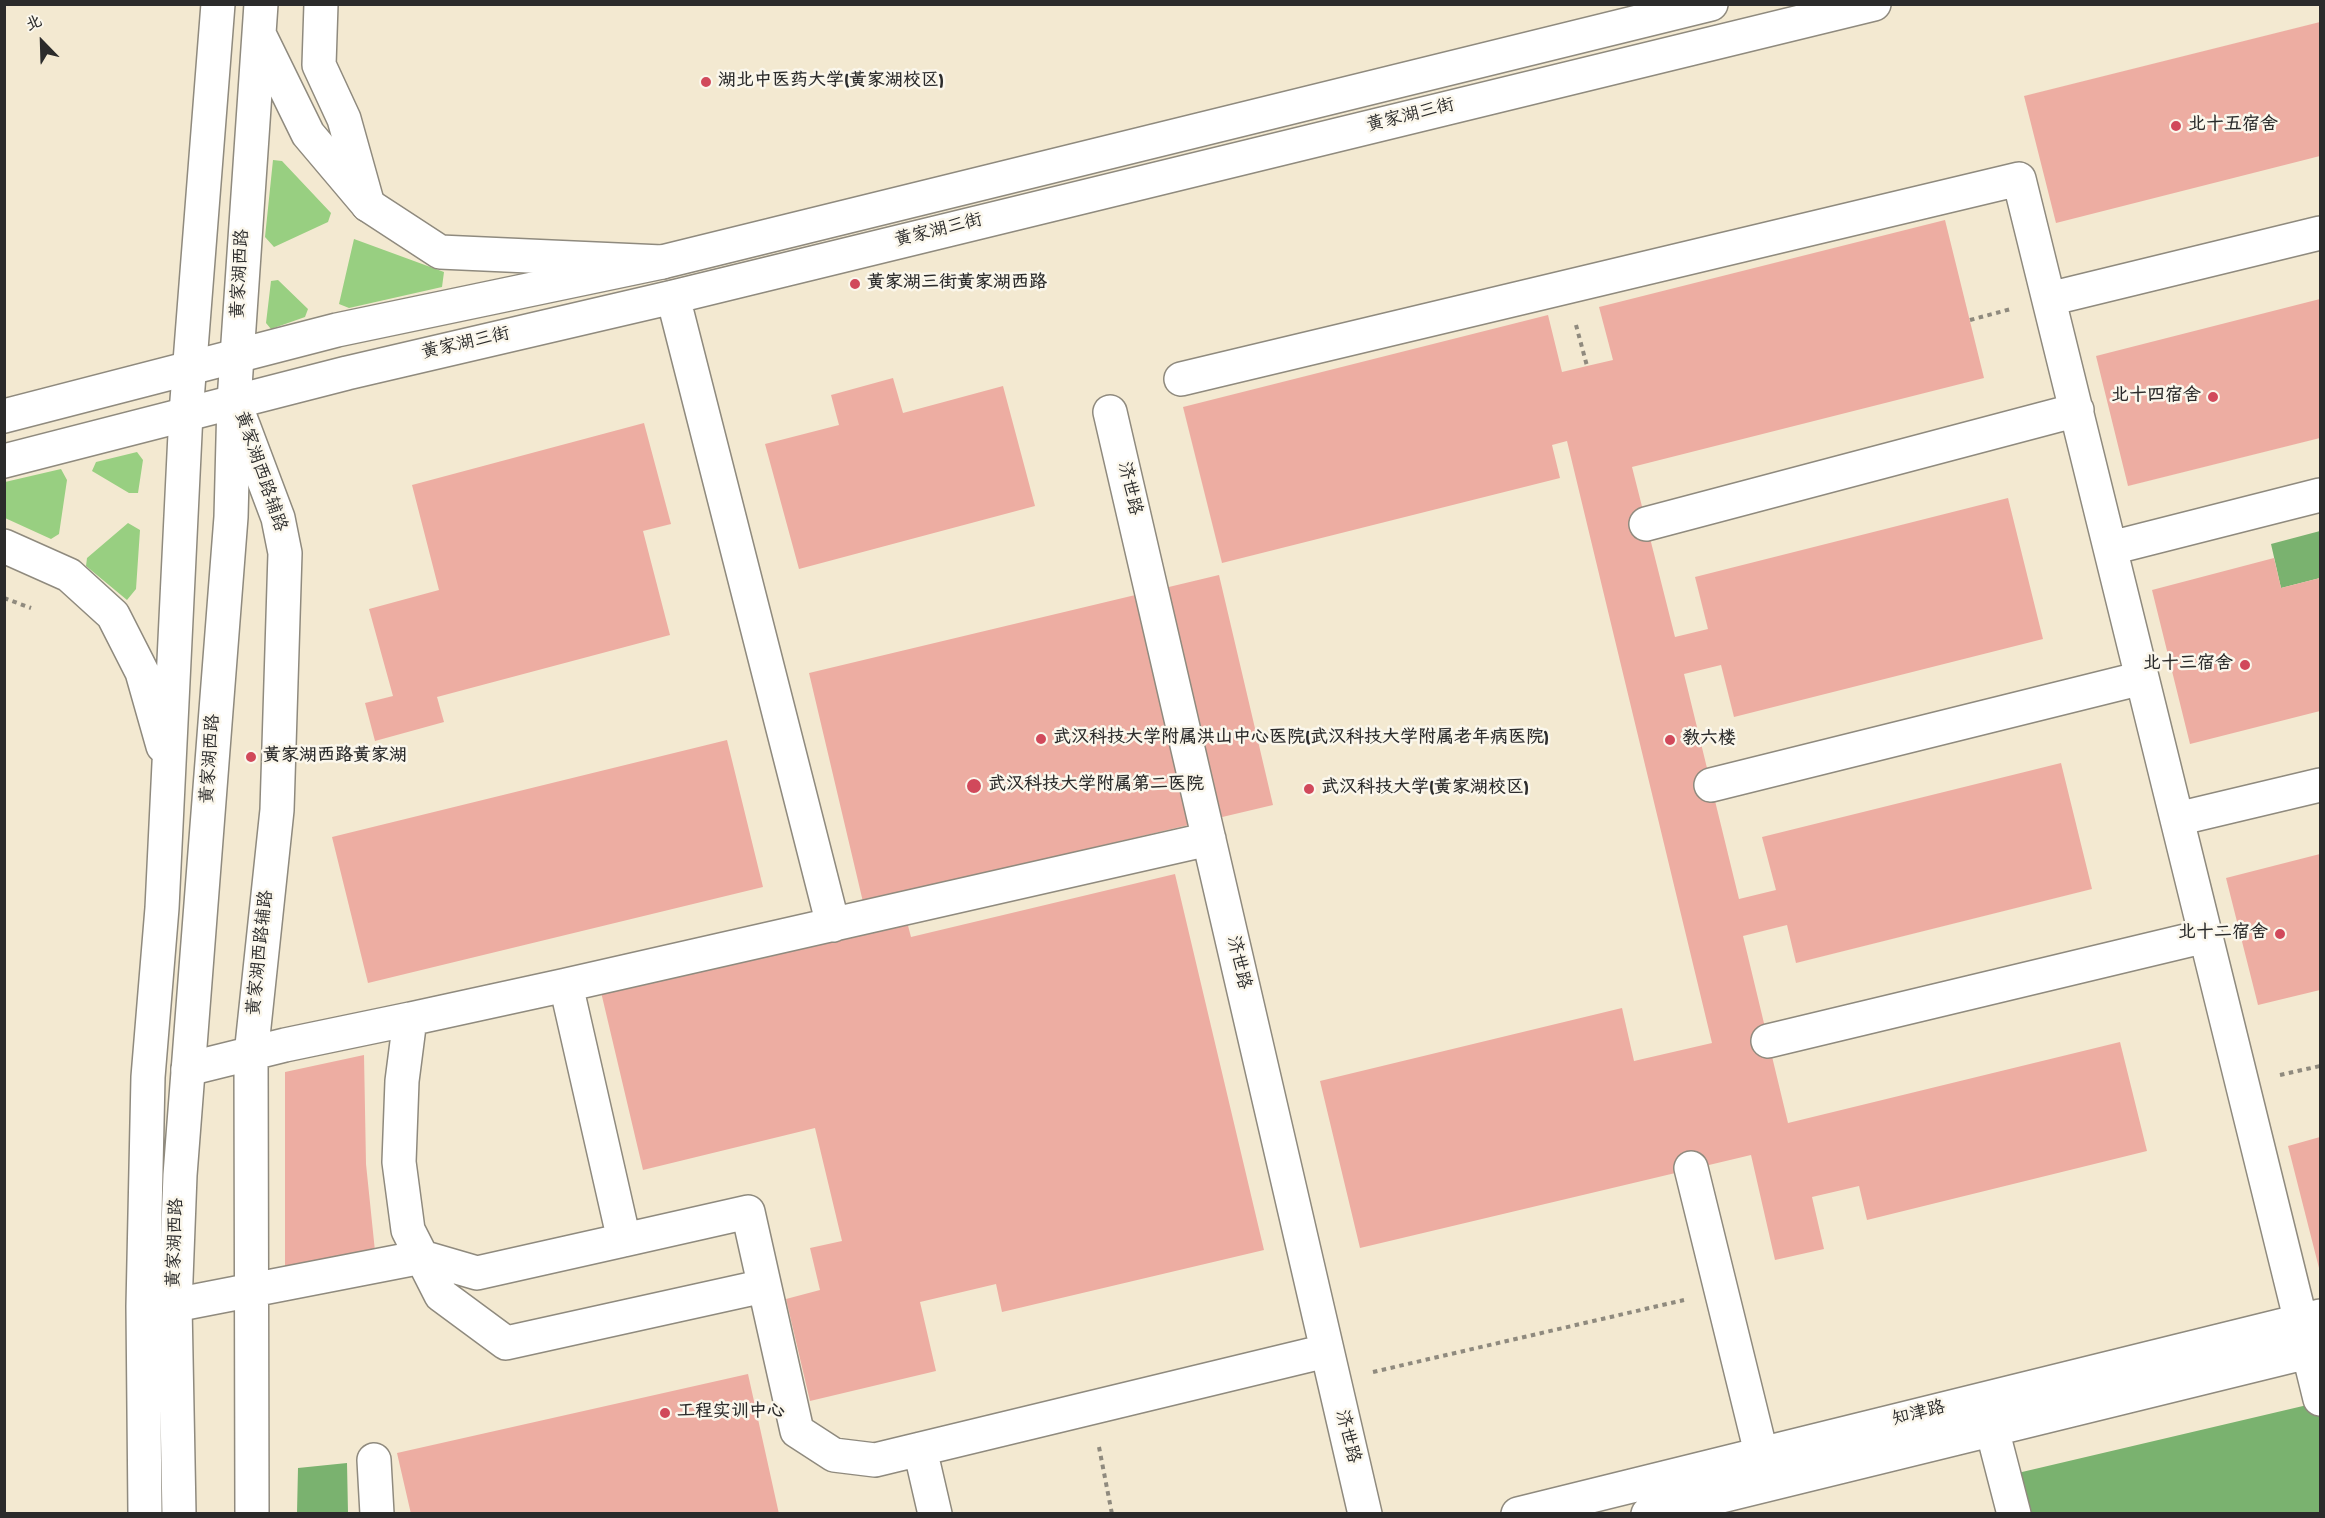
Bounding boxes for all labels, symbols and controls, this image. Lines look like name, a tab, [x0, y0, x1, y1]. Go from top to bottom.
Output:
north arrow	[12, 12, 72, 72]
text: 北	[24, 13, 46, 37]
place label: 湖北中医药大学(黄家湖校区)	[718, 71, 944, 93]
marker: 湖北中医药大学(黄家湖校区)	[699, 75, 713, 89]
street label: 黄家湖三街	[1365, 96, 1457, 138]
place label: 北十五宿舍	[2188, 115, 2278, 137]
marker: 北十五宿舍	[2169, 119, 2183, 133]
street label: 黄家湖三街	[893, 211, 985, 253]
street label: 黄家湖西路	[229, 228, 255, 320]
place label: 黄家湖三街黄家湖西路	[867, 273, 1047, 295]
marker: 黄家湖三街黄家湖西路	[848, 277, 862, 291]
street label: 黄家湖三街	[420, 324, 512, 366]
place label: 北十四宿舍	[2111, 386, 2201, 408]
marker: 北十四宿舍	[2206, 390, 2220, 404]
street label: 黄家湖西路辅路	[228, 409, 290, 535]
street label: 济世路	[1111, 460, 1145, 518]
place label: 北十三宿舍	[2143, 654, 2233, 676]
marker: 北十三宿舍	[2238, 658, 2252, 672]
street label: 黄家湖西路	[198, 713, 226, 805]
place label: 武汉科技大学附属洪山中心医院(武汉科技大学附属老年病医院)	[1053, 728, 1549, 750]
place label: 教六楼	[1682, 729, 1736, 751]
marker: 武汉科技大学附属洪山中心医院(武汉科技大学附属老年病医院)	[1034, 732, 1048, 746]
marker: 教六楼	[1663, 733, 1677, 747]
place label: 黄家湖西路黄家湖	[263, 746, 407, 768]
marker: 黄家湖西路黄家湖	[244, 750, 258, 764]
place label: 武汉科技大学附属第二医院	[988, 775, 1204, 797]
marker: 武汉科技大学附属第二医院	[965, 777, 983, 795]
place label: 武汉科技大学(黄家湖校区)	[1321, 778, 1529, 800]
marker: 武汉科技大学(黄家湖校区)	[1302, 782, 1316, 796]
street label: 黄家湖西路辅路	[245, 889, 279, 1017]
place label: 北十二宿舍	[2178, 923, 2268, 945]
marker: 北十二宿舍	[2273, 927, 2287, 941]
street label: 济世路	[1220, 934, 1254, 992]
street label: 黄家湖西路	[165, 1198, 189, 1288]
street label: 知津路	[1890, 1398, 1948, 1432]
place label: 工程实训中心	[677, 1402, 785, 1424]
marker: 工程实训中心	[658, 1406, 672, 1420]
street label: 济世路	[1329, 1408, 1363, 1466]

